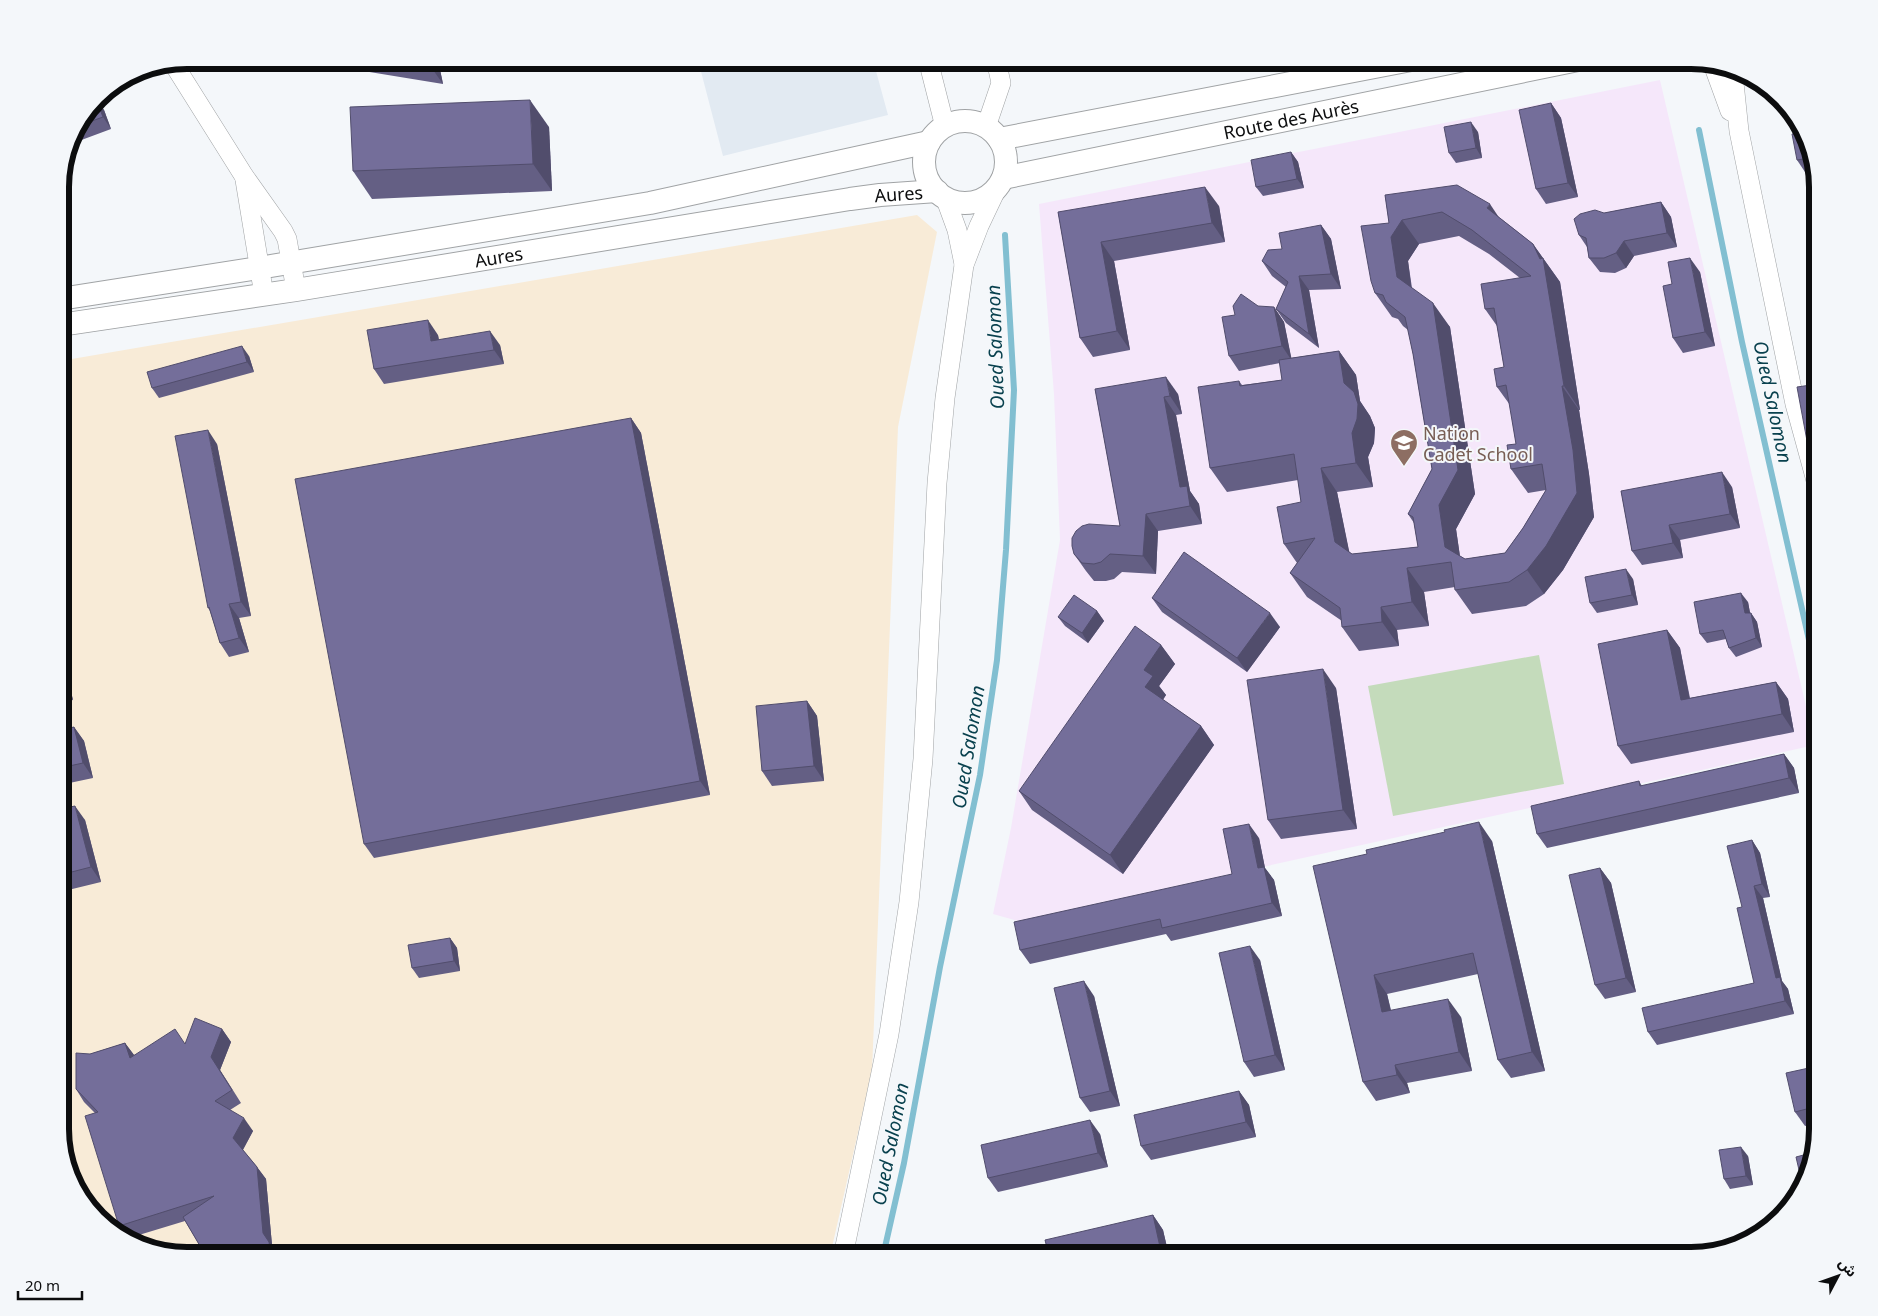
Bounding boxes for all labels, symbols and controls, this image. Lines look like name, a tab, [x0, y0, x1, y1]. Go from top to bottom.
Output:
street label: Route des Aurès	[1221, 93, 1361, 144]
street label: Aures	[874, 180, 924, 207]
street label: Aures	[473, 241, 525, 272]
water label: Oued Salomon	[980, 284, 1010, 410]
water label: Oued Salomon	[1747, 338, 1799, 466]
place label: Nation Cadet School	[1423, 421, 1533, 466]
school or university icon: Nation Cadet School	[1389, 428, 1419, 467]
water label: Oued Salomon	[945, 684, 991, 810]
water label: Oued Salomon	[865, 1080, 915, 1208]
north arrow	[1813, 1251, 1863, 1301]
text: ش	[1835, 1254, 1862, 1281]
scale bar	[18, 1268, 81, 1300]
text: 20 m	[25, 1275, 60, 1295]

